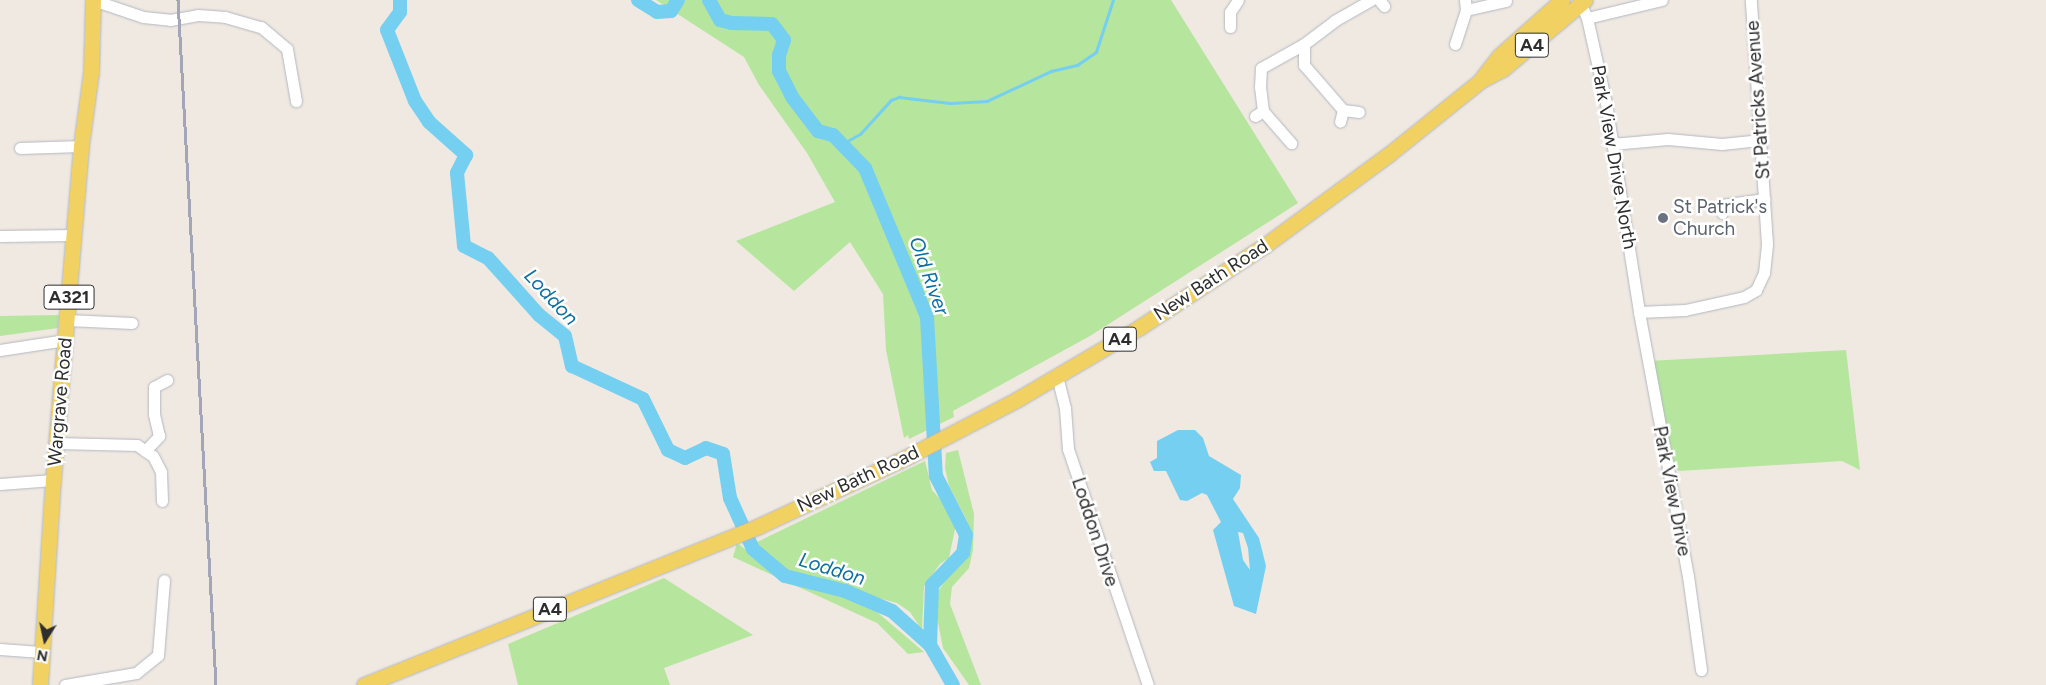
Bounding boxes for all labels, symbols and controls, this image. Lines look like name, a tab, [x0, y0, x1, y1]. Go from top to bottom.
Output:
street label: St Patricks Avenue	[1741, 20, 1775, 180]
road number: A4	[1514, 30, 1550, 60]
street label: Park View Drive North	[1587, 63, 1641, 251]
place label: St Patrick's Church	[1673, 196, 1767, 240]
marker: St Patrick's Church	[1657, 212, 1669, 224]
water label: Old River	[904, 233, 954, 319]
street label: New Bath Road	[1149, 235, 1273, 325]
water label: Loddon	[519, 264, 583, 330]
road number: A321	[43, 282, 95, 312]
road number: A4	[1102, 324, 1138, 354]
street label: Wargrave Road	[43, 337, 77, 467]
street label: Park View Drive	[1648, 424, 1696, 558]
street label: New Bath Road	[793, 441, 923, 517]
street label: Loddon Drive	[1067, 475, 1123, 589]
water label: Loddon	[796, 548, 868, 590]
road number: A4	[532, 594, 568, 624]
north arrow	[20, 615, 70, 665]
text: N	[36, 646, 49, 665]

